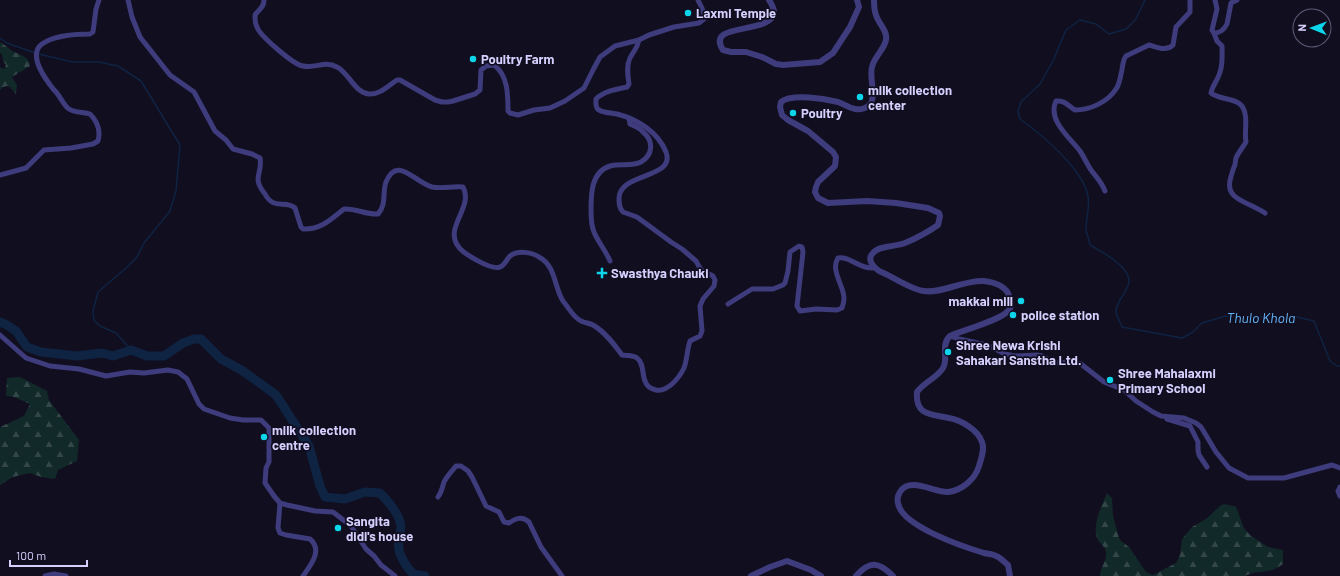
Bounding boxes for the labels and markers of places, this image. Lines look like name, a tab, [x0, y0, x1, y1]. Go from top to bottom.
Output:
place label: Laxmi Temple	[696, 5, 776, 21]
marker: Laxmi Temple	[683, 8, 693, 18]
place label: Poultry Farm	[481, 51, 555, 67]
marker: Poultry Farm	[468, 54, 478, 64]
place label: milk collection center	[868, 82, 952, 113]
marker: milk collection center	[855, 92, 865, 102]
place label: Poultry	[801, 105, 843, 121]
marker: Poultry	[788, 108, 798, 118]
place label: Swasthya Chauki	[611, 265, 709, 281]
marker: Swasthya Chauki	[596, 267, 608, 279]
place label: makkai mill	[948, 293, 1013, 309]
marker: makkai mill	[1016, 296, 1026, 306]
place label: police station	[1021, 307, 1099, 323]
marker: police station	[1008, 310, 1018, 320]
place label: Shree Newa Krishi Sahakari Sanstha Ltd.	[956, 337, 1082, 368]
marker: Shree Newa Krishi Sahakari Sanstha Ltd.	[943, 347, 953, 357]
place label: Shree Mahalaxmi Primary School	[1118, 365, 1216, 396]
marker: Shree Mahalaxmi Primary School	[1105, 375, 1115, 385]
place label: milk collection centre	[272, 422, 356, 453]
marker: milk collection centre	[259, 432, 269, 442]
place label: Sangita didi's house	[346, 513, 413, 544]
marker: Sangita didi's house	[333, 523, 343, 533]

